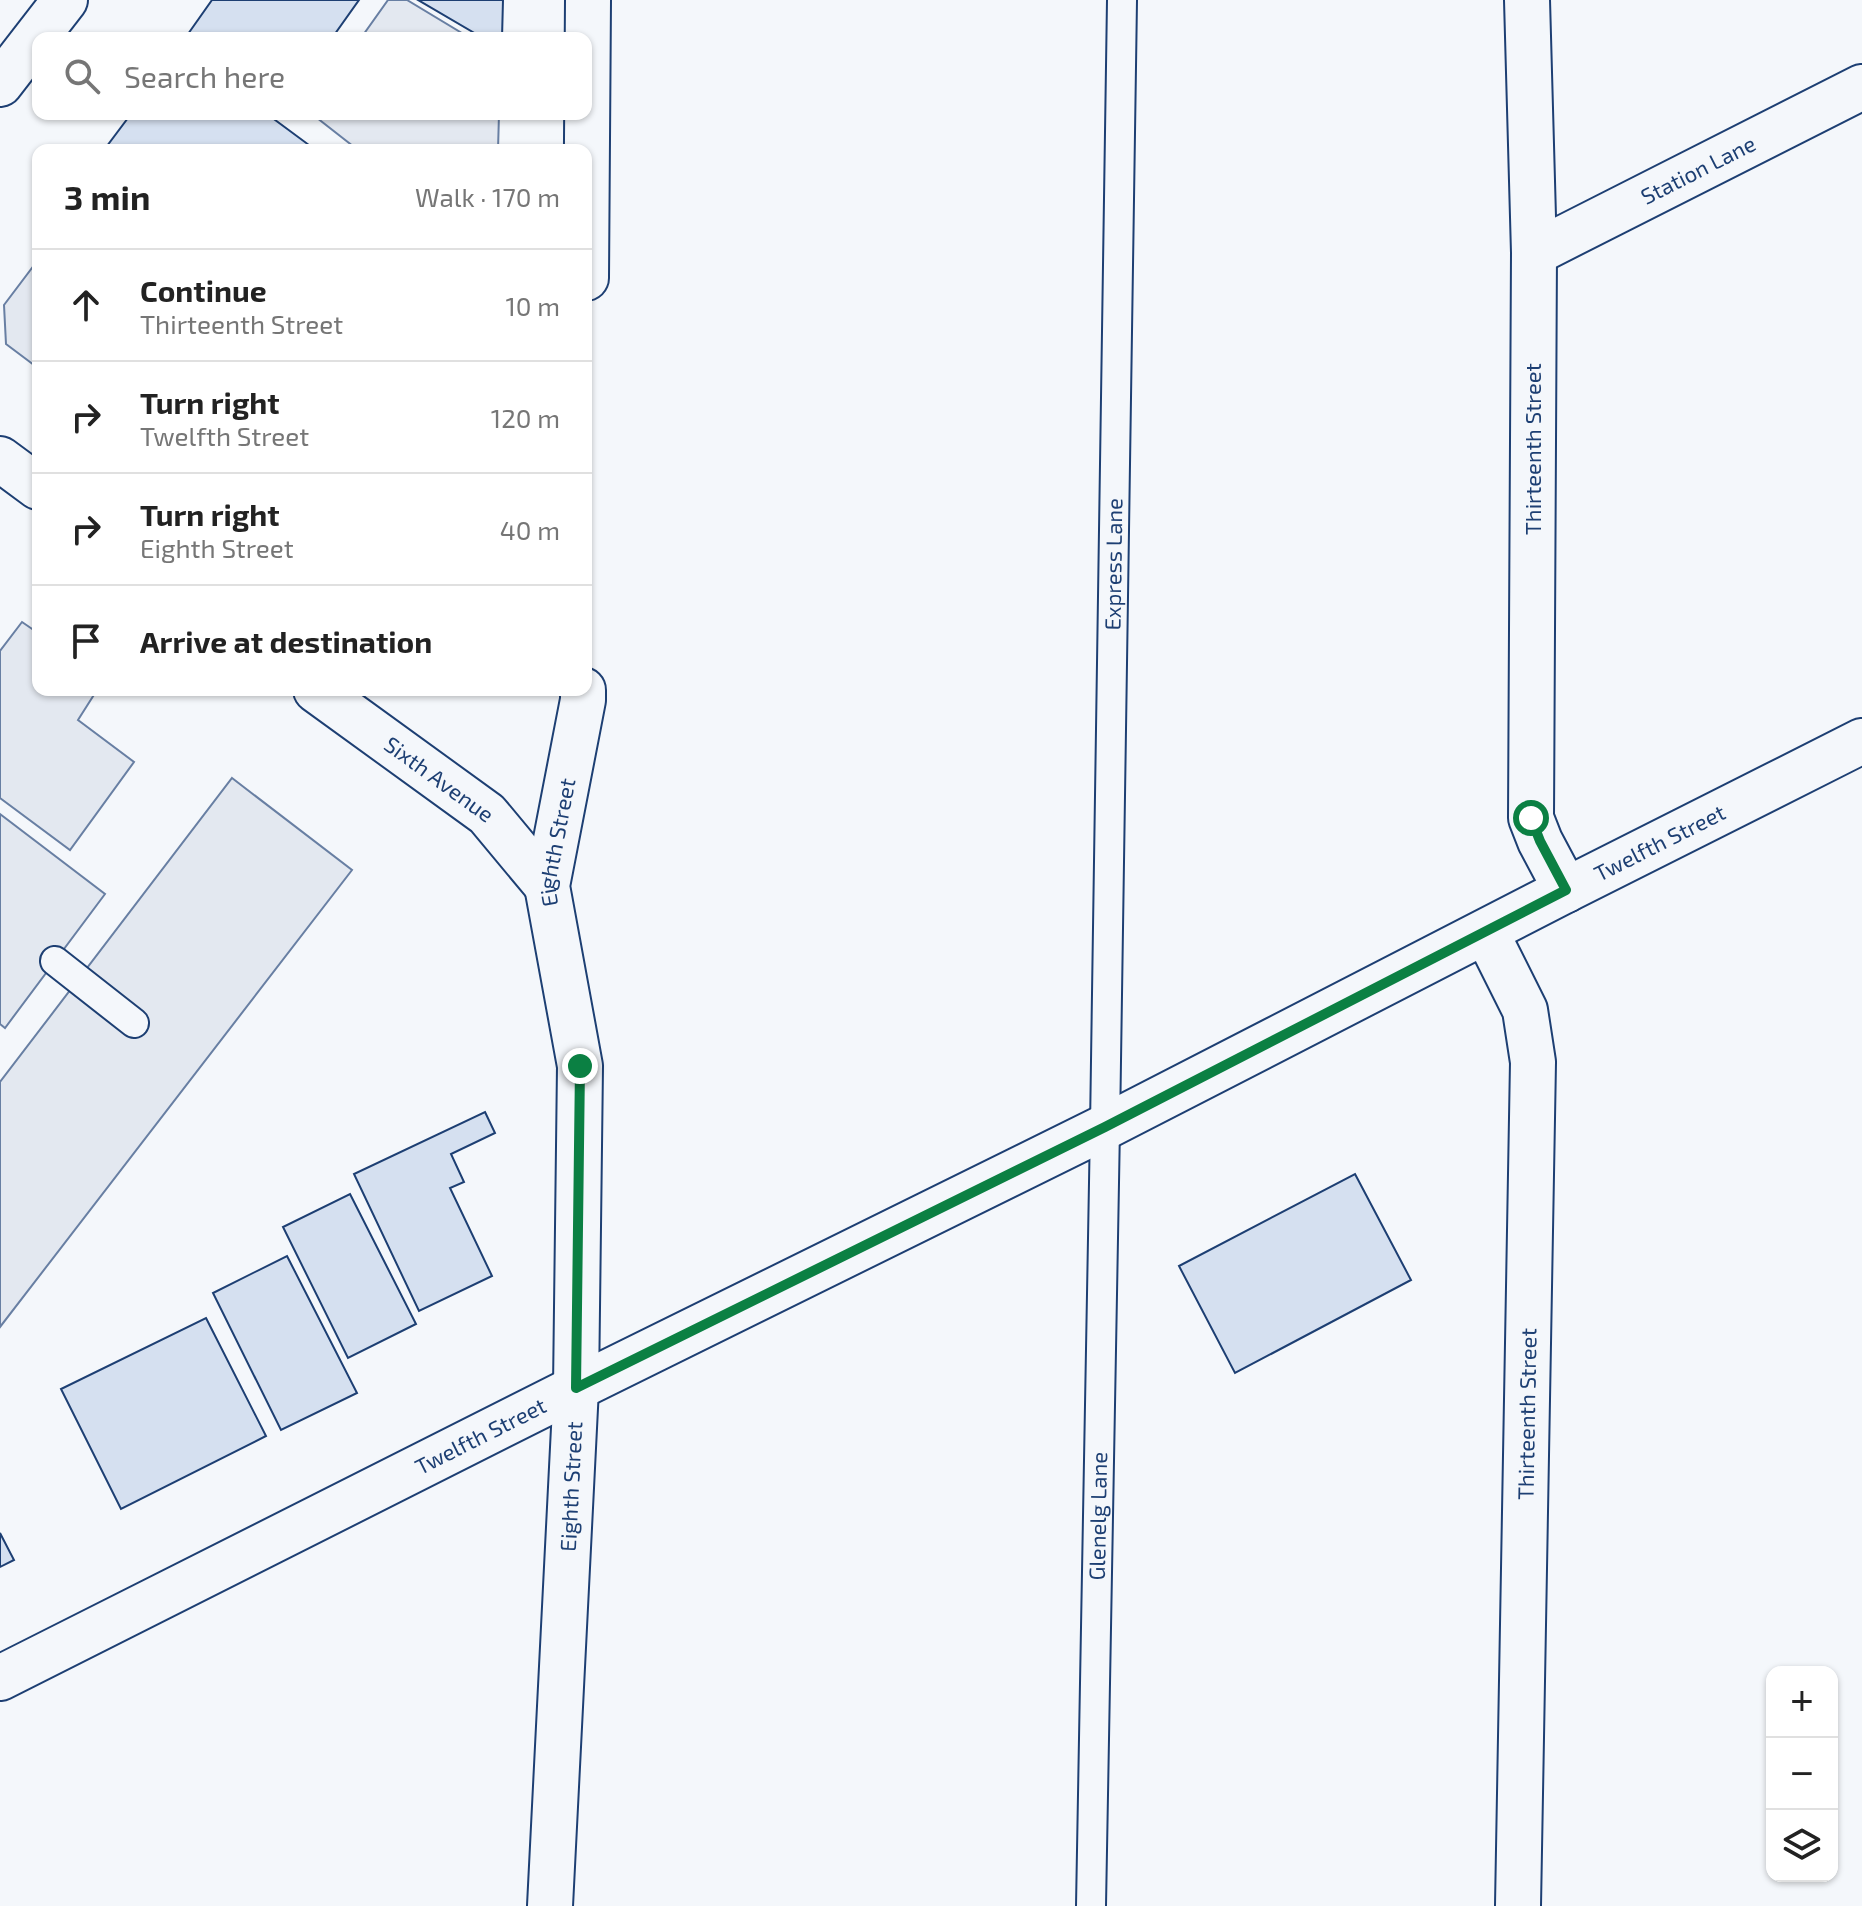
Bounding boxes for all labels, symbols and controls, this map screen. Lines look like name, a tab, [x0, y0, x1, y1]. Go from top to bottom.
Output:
search box	[32, 32, 592, 120]
icon: search	[60, 54, 104, 98]
text: Search here	[124, 58, 285, 94]
street label: Station Lane	[1636, 129, 1759, 209]
text: 3 min	[64, 176, 150, 217]
text: Walk · 170 m	[415, 181, 560, 212]
text: Continue	[140, 272, 267, 308]
icon: ahead	[64, 283, 108, 327]
text: 10 m	[505, 290, 560, 321]
text: Thirteenth Street	[140, 308, 343, 339]
street label: Thirteenth Street	[1519, 363, 1545, 535]
text: Turn right	[140, 384, 280, 420]
icon: right	[64, 395, 108, 439]
text: 120 m	[491, 402, 560, 433]
text: Twelfth Street	[140, 420, 309, 451]
text: Turn right	[140, 496, 280, 532]
street label: Express Lane	[1098, 498, 1126, 631]
icon: right	[64, 507, 108, 551]
text: 40 m	[500, 514, 560, 545]
text: Eighth Street	[140, 532, 294, 563]
icon: arrive	[64, 619, 108, 663]
text: Arrive at destination	[140, 623, 432, 659]
street label: Sixth Avenue	[380, 730, 499, 827]
street label: Eighth Street	[533, 776, 580, 909]
street label: Twelfth Street	[1589, 798, 1729, 886]
route start	[1513, 800, 1549, 836]
route end	[562, 1048, 598, 1084]
street label: Thirteenth Street	[1512, 1328, 1540, 1500]
street label: Twelfth Street	[410, 1391, 550, 1479]
street label: Eighth Street	[554, 1421, 586, 1552]
street label: Glenelg Lane	[1083, 1452, 1111, 1581]
map controls	[1766, 1666, 1838, 1882]
button: +	[1766, 1666, 1838, 1738]
button: −	[1766, 1738, 1838, 1810]
button: layers	[1766, 1810, 1838, 1882]

